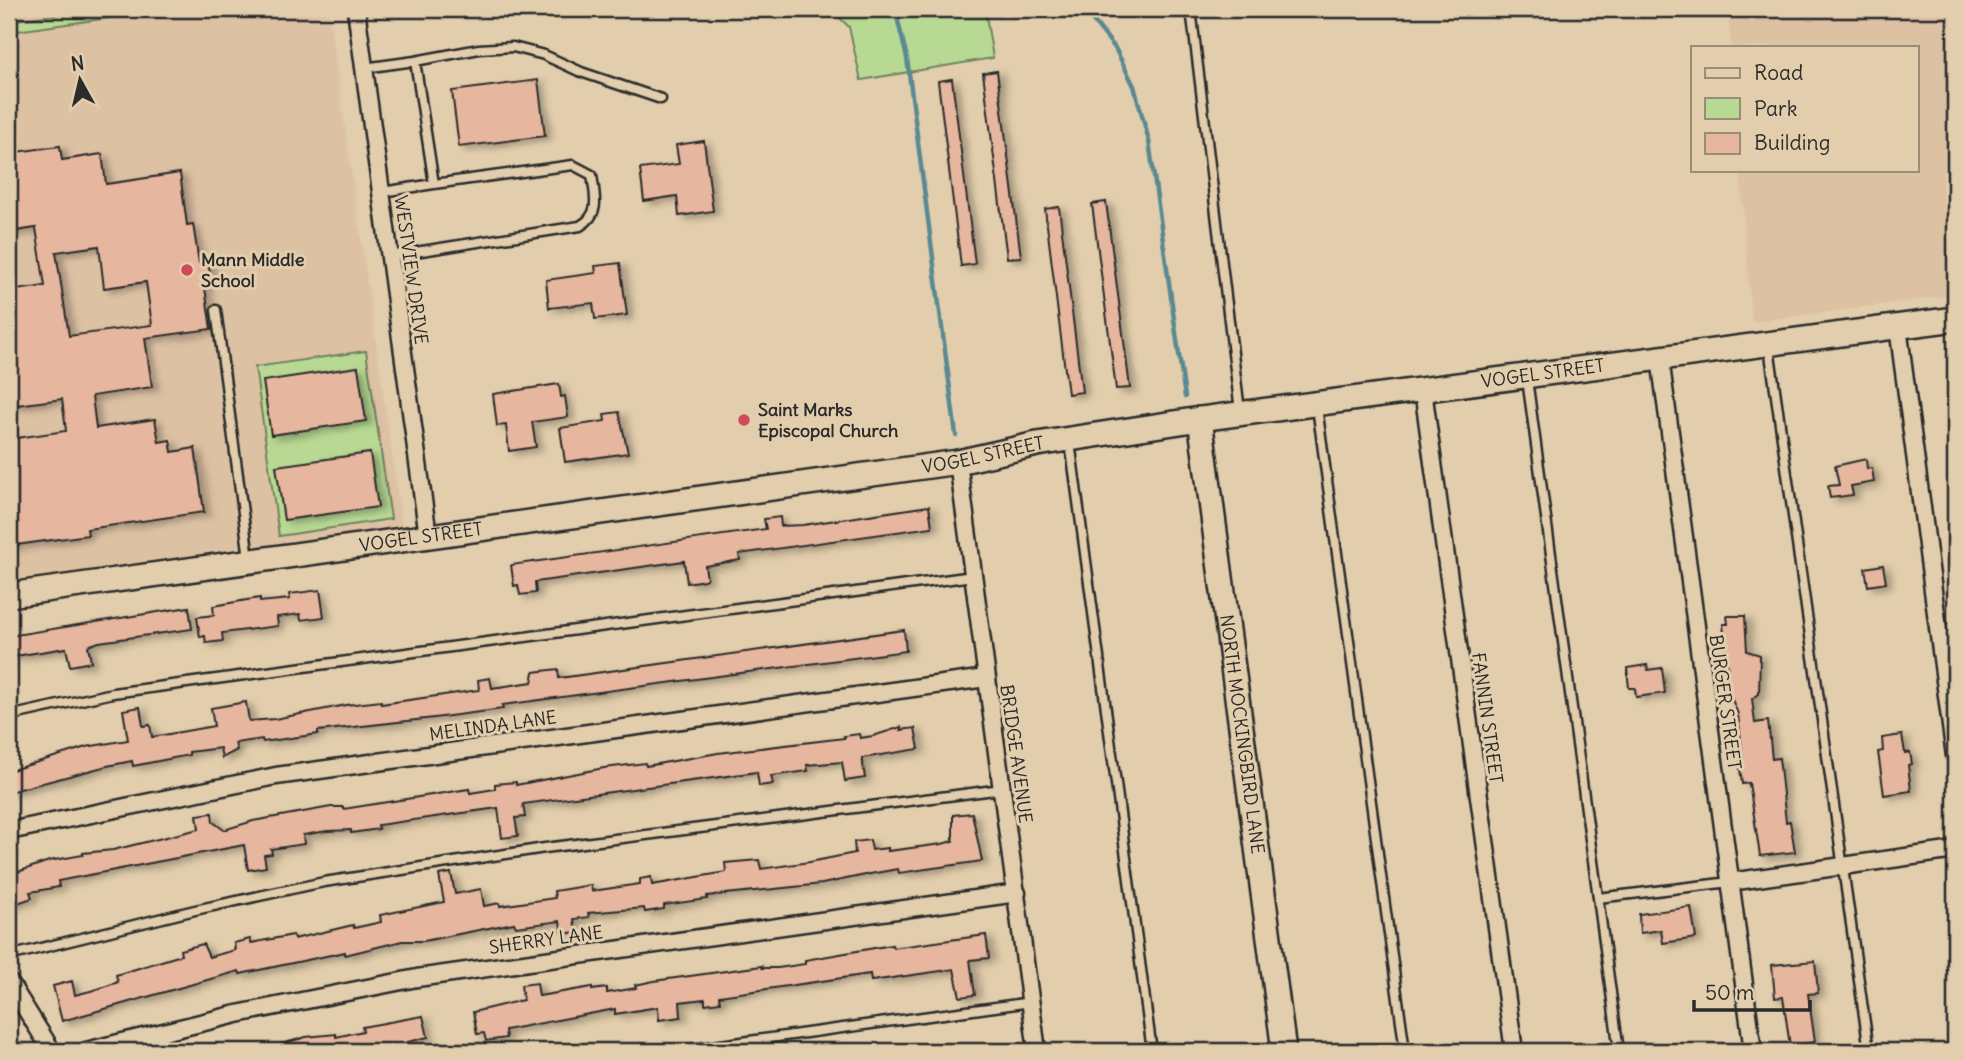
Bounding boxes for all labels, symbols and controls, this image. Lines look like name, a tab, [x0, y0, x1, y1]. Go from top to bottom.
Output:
north arrow	[46, 46, 116, 116]
legend	[1691, 46, 1918, 172]
text: N	[69, 50, 86, 76]
text: Road	[1754, 59, 1803, 86]
text: Park	[1754, 95, 1797, 122]
text: Building	[1754, 129, 1830, 156]
street label: WESTVIEW DRIVE	[390, 194, 433, 346]
place label: Mann Middle School	[201, 248, 305, 292]
marker: Mann Middle School	[179, 262, 195, 278]
street label: VOGEL STREET	[1480, 354, 1606, 393]
place label: Saint Marks Episcopal Church	[758, 398, 899, 442]
marker: Saint Marks Episcopal Church	[736, 412, 752, 428]
street label: VOGEL STREET	[920, 431, 1045, 478]
street label: VOGEL STREET	[358, 517, 484, 557]
street label: NORTH MOCKINGBIRD LANE	[1215, 613, 1270, 855]
street label: BURGER STREET	[1705, 633, 1746, 771]
street label: FANNIN STREET	[1467, 651, 1508, 785]
street label: BRIDGE AVENUE	[995, 683, 1038, 825]
street label: MELINDA LANE	[428, 705, 558, 746]
street label: SHERRY LANE	[487, 920, 604, 959]
scale bar	[1694, 969, 1810, 1013]
text: 50 m	[1705, 979, 1754, 1006]

